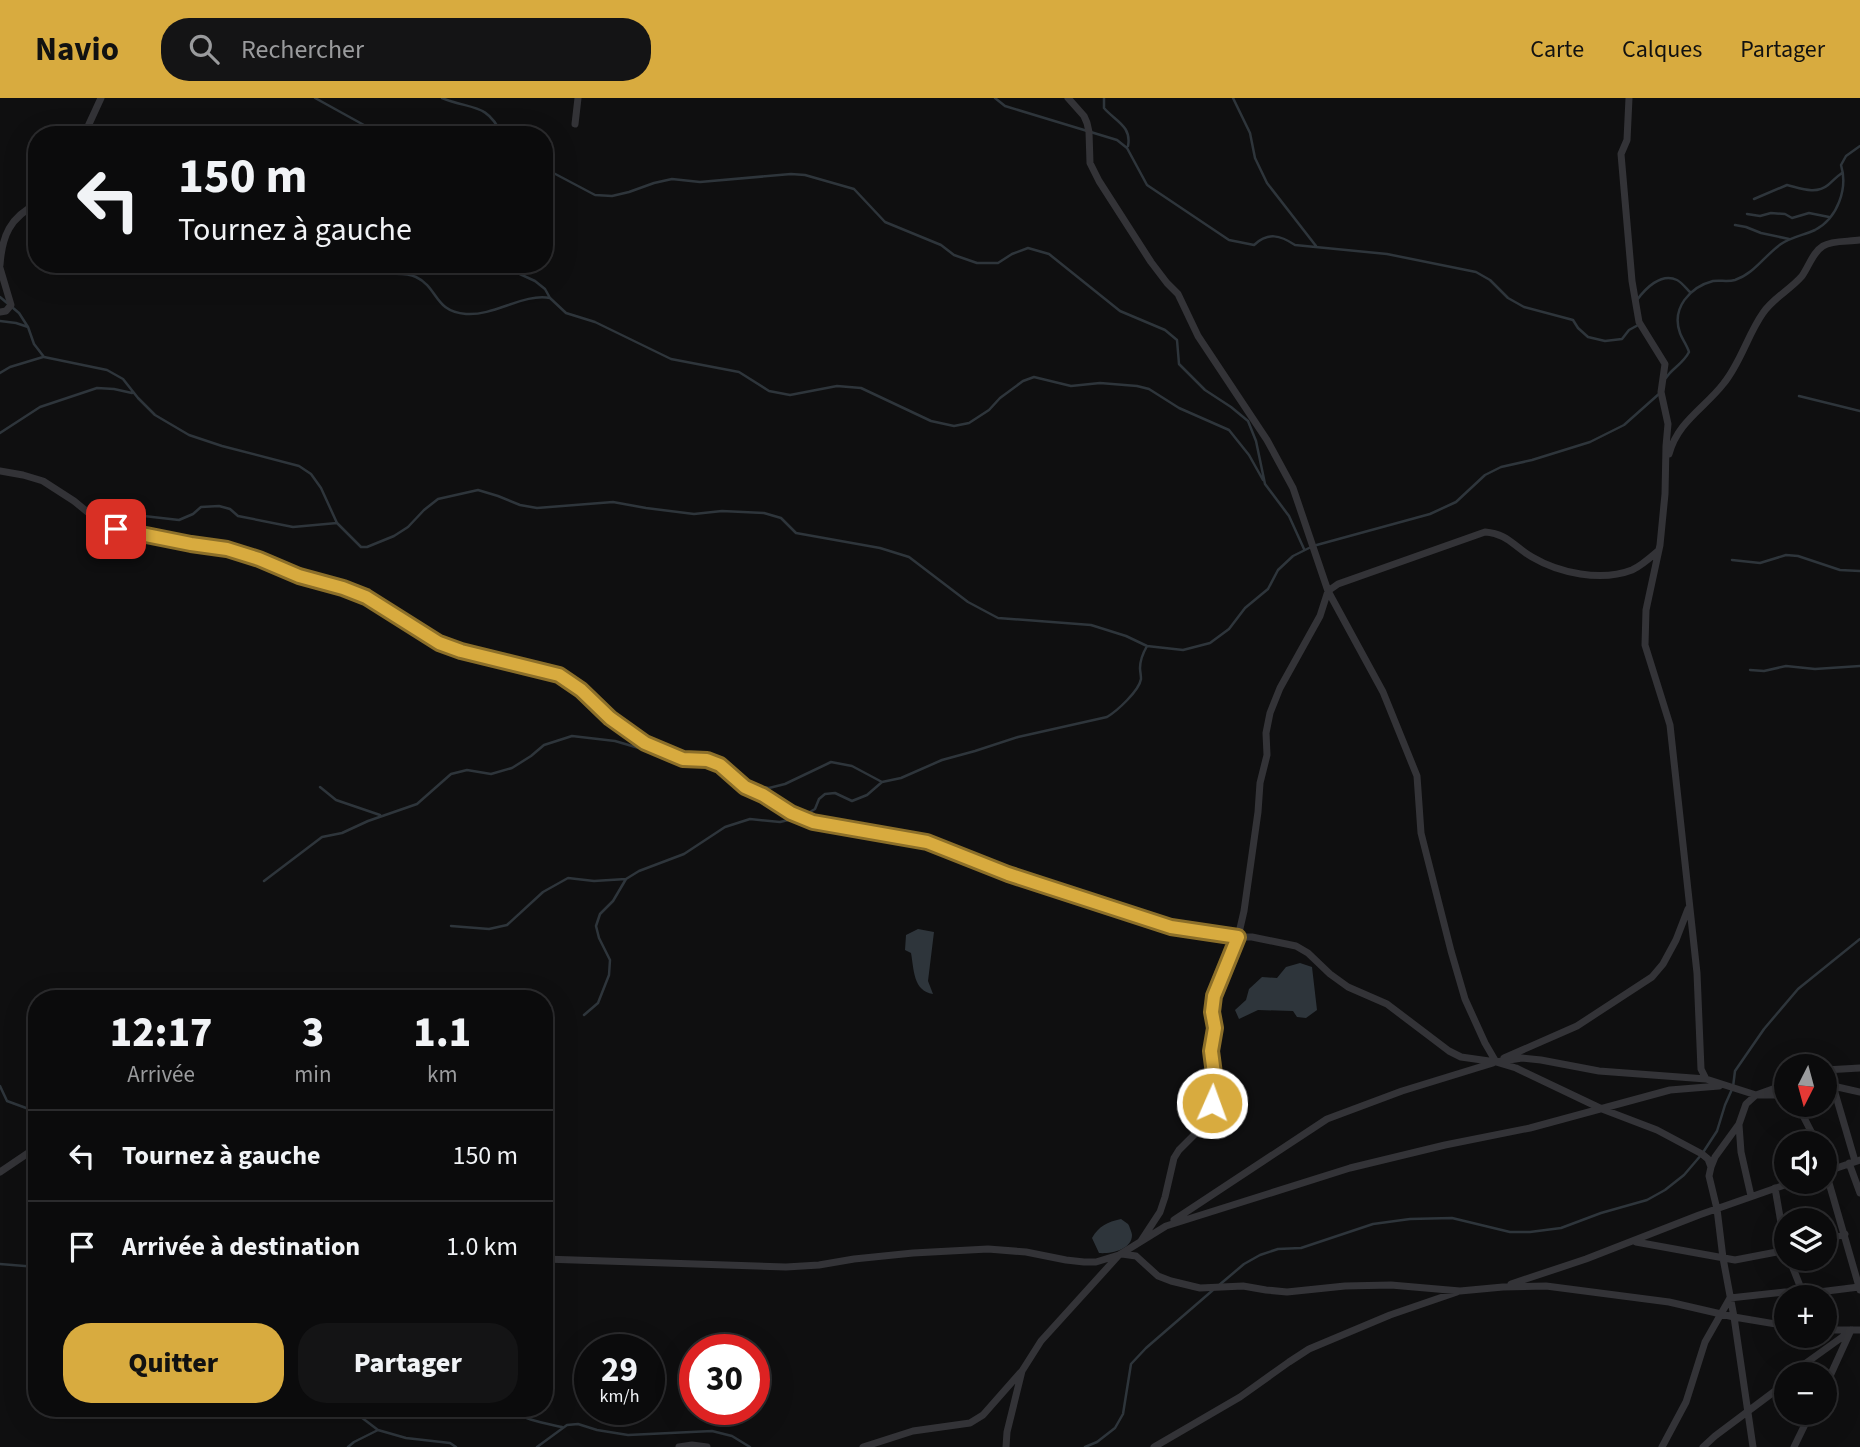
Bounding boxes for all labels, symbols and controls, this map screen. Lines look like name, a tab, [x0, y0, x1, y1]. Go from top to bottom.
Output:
search box	[161, 18, 651, 81]
text: Navio	[35, 26, 119, 73]
icon: search	[185, 30, 223, 68]
text: Rechercher	[241, 31, 364, 68]
text: Carte	[1530, 32, 1584, 67]
text: Calques	[1622, 32, 1702, 67]
text: Partager	[1740, 32, 1825, 67]
text: 150 m	[178, 142, 307, 212]
icon: left	[63, 154, 154, 245]
text: Tournez à gauche	[178, 207, 412, 253]
pin	[86, 499, 146, 559]
icon: arrive	[97, 510, 135, 548]
text: 12:17	[110, 1003, 213, 1063]
text: 3	[302, 1003, 324, 1063]
text: 1.1	[413, 1003, 471, 1063]
north arrow	[1774, 1054, 1838, 1116]
map controls	[1774, 1054, 1837, 1425]
text: Arrivée	[127, 1058, 195, 1091]
text: min	[294, 1058, 332, 1091]
text: km	[427, 1058, 458, 1091]
position arrow	[1175, 1066, 1249, 1140]
button: sound	[1774, 1131, 1837, 1194]
icon: left	[63, 1137, 101, 1175]
text: Tournez à gauche	[122, 1137, 321, 1174]
text: 150 m	[452, 1137, 518, 1174]
button: layers	[1774, 1208, 1837, 1271]
icon: arrive	[63, 1228, 101, 1266]
text: Arrivée à destination	[122, 1228, 360, 1265]
text: 1.0 km	[446, 1228, 518, 1265]
button: +	[1774, 1285, 1837, 1348]
button: Quitter	[63, 1323, 284, 1403]
button: Partager	[298, 1323, 518, 1403]
speed limit sign: 30	[679, 1334, 770, 1425]
text: 29	[601, 1345, 638, 1395]
button: −	[1774, 1362, 1837, 1425]
text: km/h	[600, 1384, 639, 1409]

